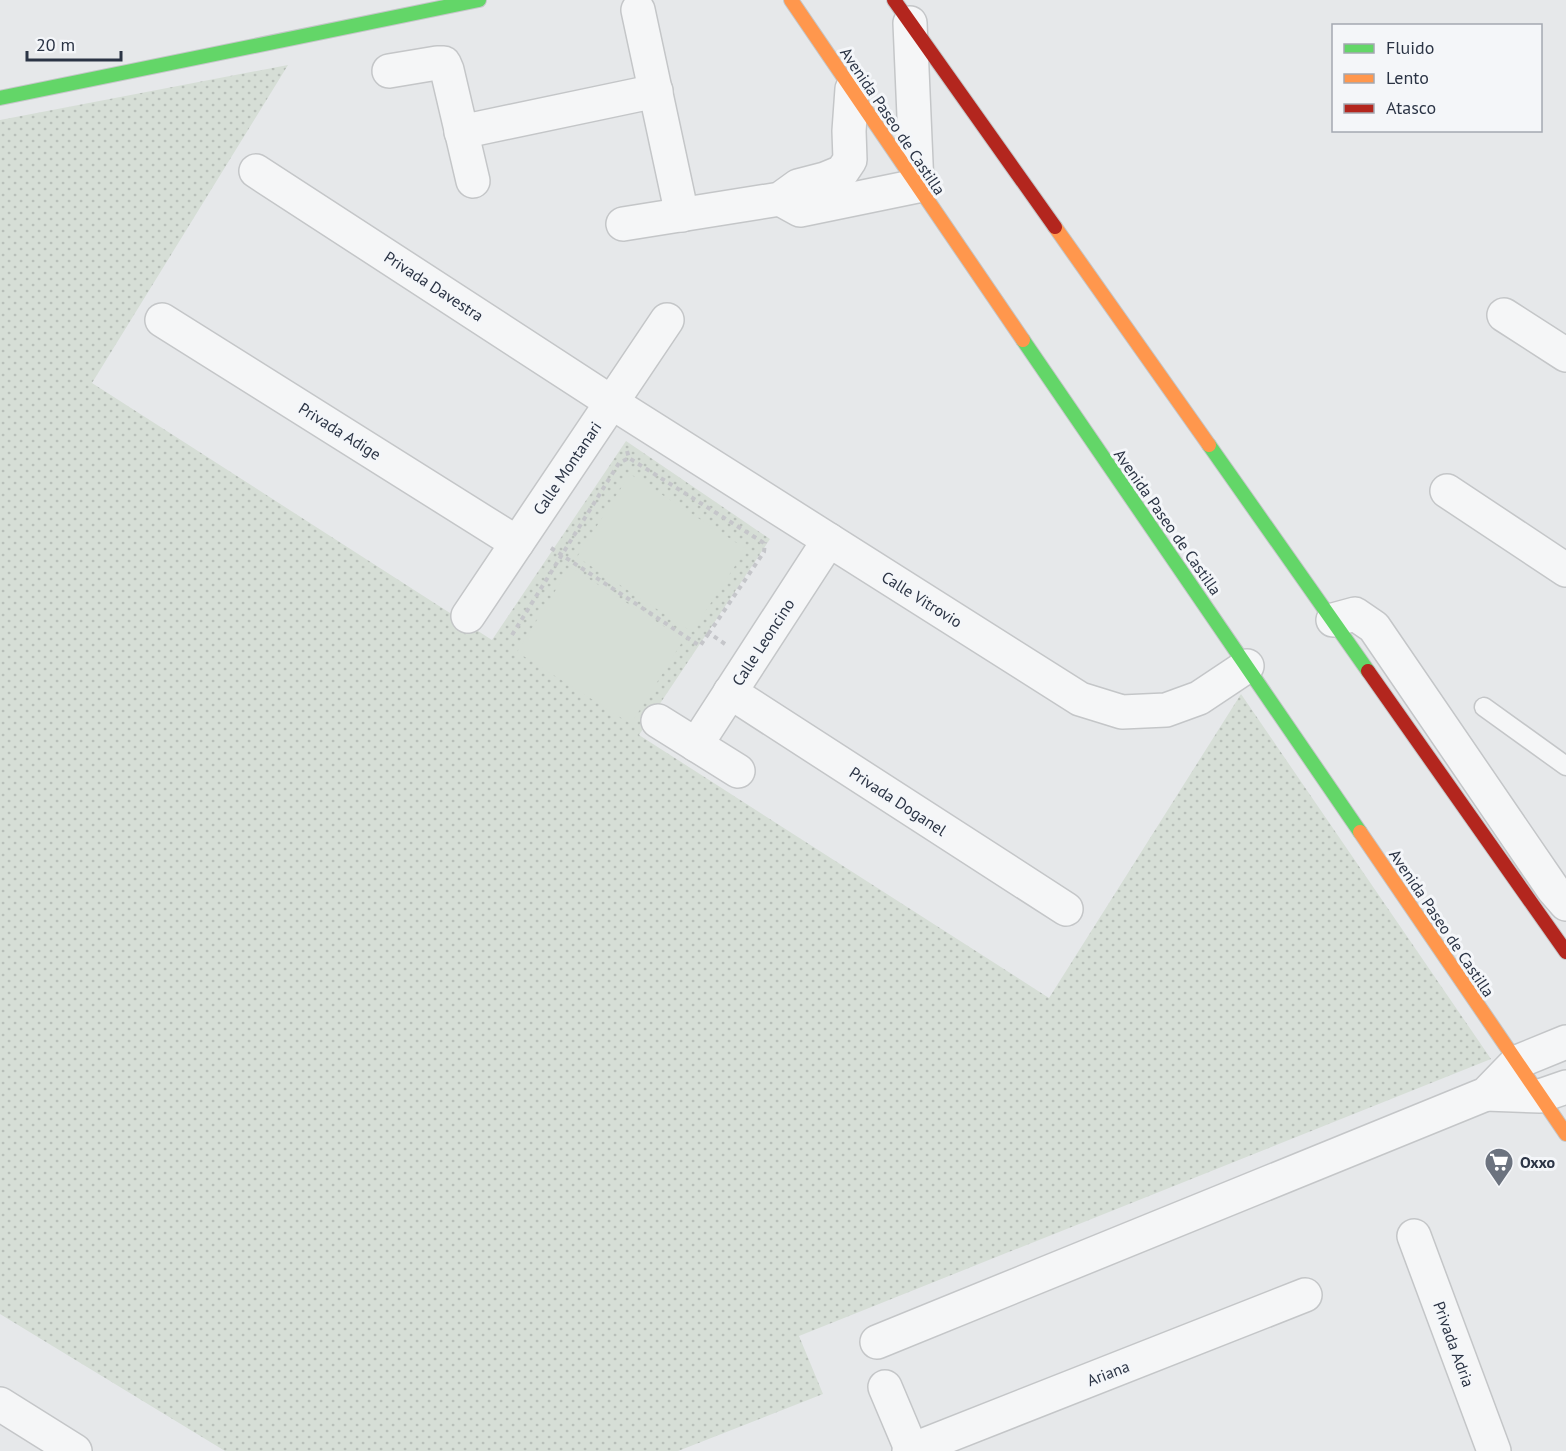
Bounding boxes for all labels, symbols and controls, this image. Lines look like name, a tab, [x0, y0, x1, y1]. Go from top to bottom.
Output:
scale bar	[27, 24, 122, 62]
legend	[1332, 24, 1542, 132]
text: 20 m	[36, 33, 75, 56]
text: Fluido	[1386, 36, 1434, 59]
street label: Avenida Paseo de Castilla	[836, 43, 950, 199]
text: Lento	[1386, 66, 1429, 89]
text: Atasco	[1386, 96, 1436, 119]
street label: Privada Davestra	[381, 247, 487, 325]
street label: Privada Adige	[295, 398, 385, 464]
street label: Calle Montanari	[528, 418, 606, 518]
street label: Avenida Paseo de Castilla	[1110, 445, 1226, 599]
street label: Calle Vitrovio	[878, 566, 966, 632]
street label: Calle Leoncino	[727, 595, 799, 689]
street label: Privada Doganel	[846, 762, 951, 840]
street label: Avenida Paseo de Castilla	[1385, 845, 1499, 1001]
supermarket icon: Oxxo	[1483, 1146, 1515, 1188]
place label: Oxxo	[1520, 1152, 1556, 1172]
street label: Privada Adria	[1429, 1298, 1479, 1390]
street label: Ariana	[1084, 1356, 1132, 1390]

